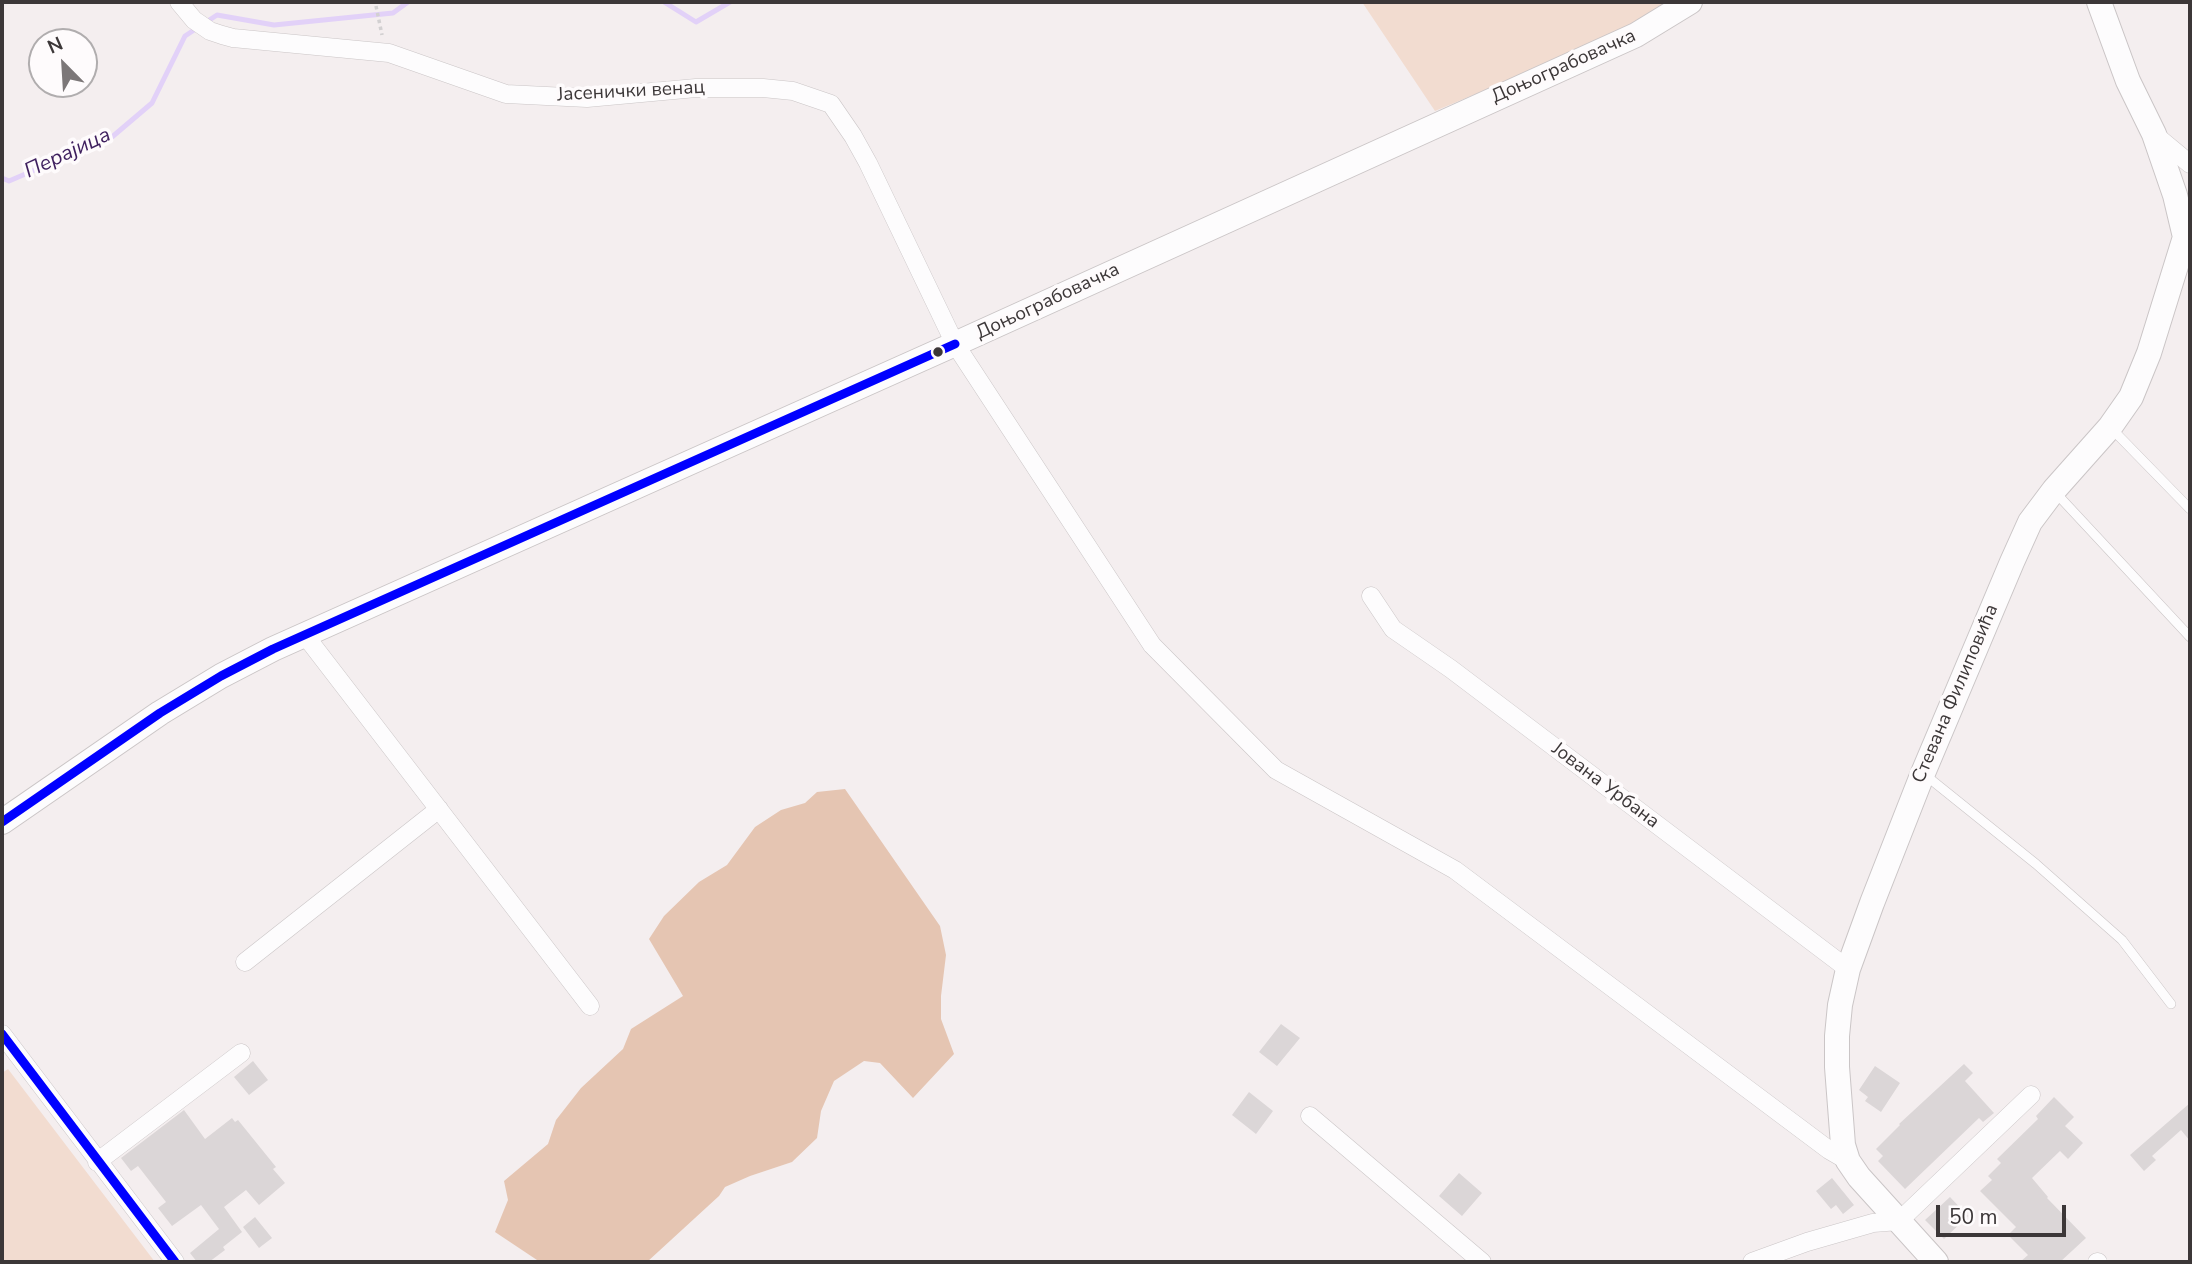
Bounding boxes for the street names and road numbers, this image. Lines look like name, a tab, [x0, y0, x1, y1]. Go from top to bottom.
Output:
street label: Доњограбовачка	[1488, 25, 1640, 109]
street label: Јасенички венац	[557, 77, 705, 107]
street label: Доњограбовачка	[973, 259, 1123, 345]
street label: Стевана Филиповића	[1908, 601, 2004, 787]
street label: Јована Урбана	[1547, 738, 1663, 834]

